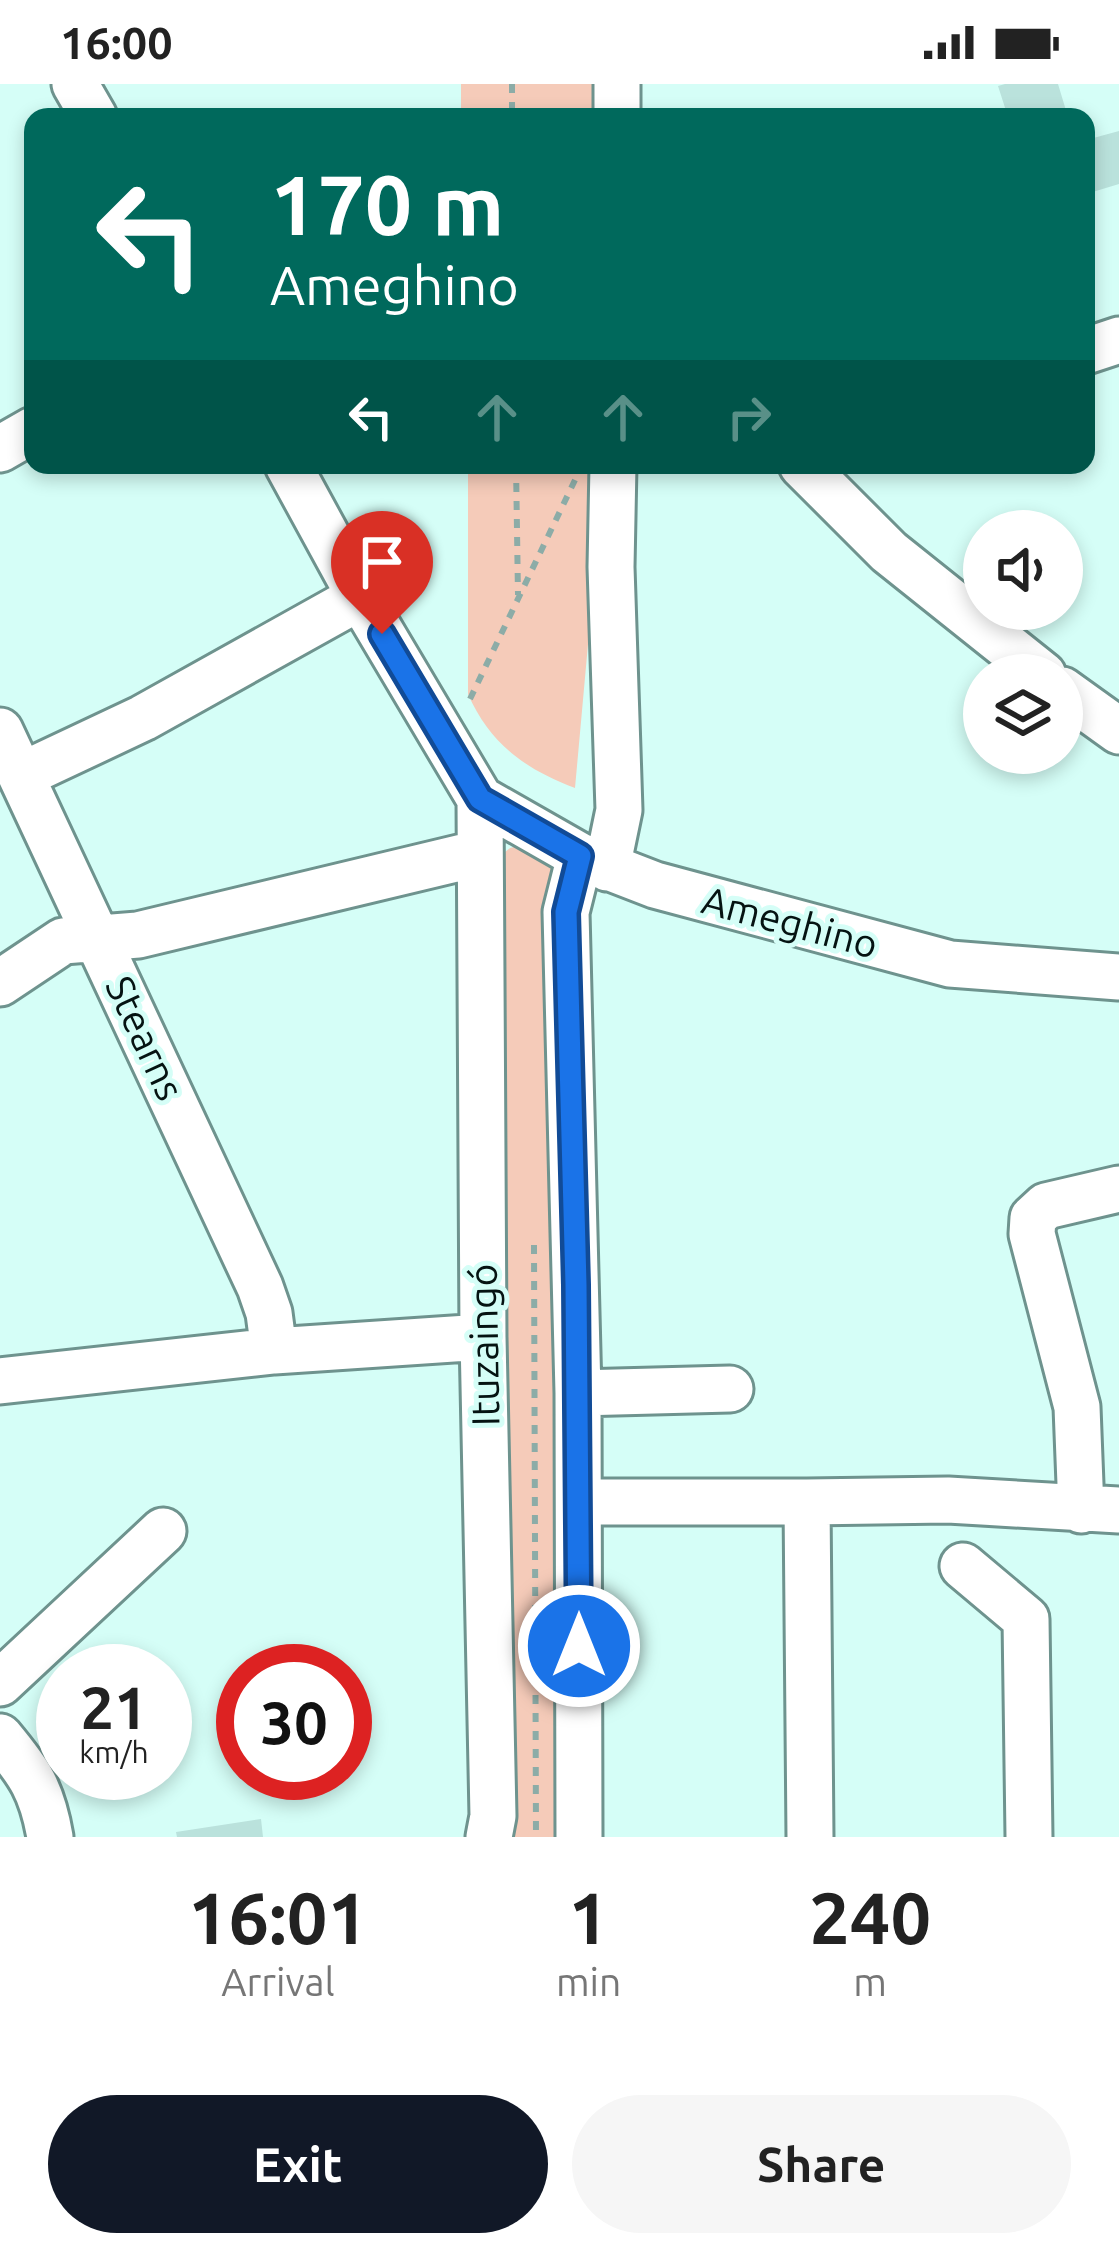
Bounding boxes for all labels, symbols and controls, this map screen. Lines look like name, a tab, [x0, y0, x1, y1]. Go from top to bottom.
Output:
text: 16:00	[60, 17, 173, 68]
icon: left	[72, 156, 228, 312]
text: 170 m	[270, 157, 504, 251]
text: Ameghino	[270, 255, 519, 315]
icon: left	[338, 384, 404, 450]
icon: ahead	[464, 384, 530, 450]
icon: ahead	[590, 384, 656, 450]
icon: right	[716, 384, 782, 450]
map controls	[963, 510, 1083, 774]
button: sound	[963, 510, 1083, 630]
pin	[331, 511, 433, 634]
icon: arrive	[349, 529, 415, 595]
button: layers	[963, 654, 1083, 774]
street label: Ameghino	[698, 877, 883, 966]
street label: Stearns	[98, 969, 193, 1106]
street label: Ituzaingó	[461, 1263, 506, 1427]
position arrow	[516, 1583, 642, 1709]
speed limit sign: 30	[216, 1644, 372, 1800]
text: 21	[80, 1673, 148, 1740]
text: km/h	[79, 1735, 149, 1769]
text: 16:01	[188, 1877, 368, 1958]
text: 1	[568, 1877, 609, 1958]
text: 240	[809, 1877, 931, 1958]
text: Arrival	[221, 1960, 335, 2003]
text: min	[556, 1960, 621, 2003]
text: m	[853, 1960, 887, 2003]
button: Exit	[48, 2095, 548, 2233]
button: Share	[572, 2095, 1071, 2233]

